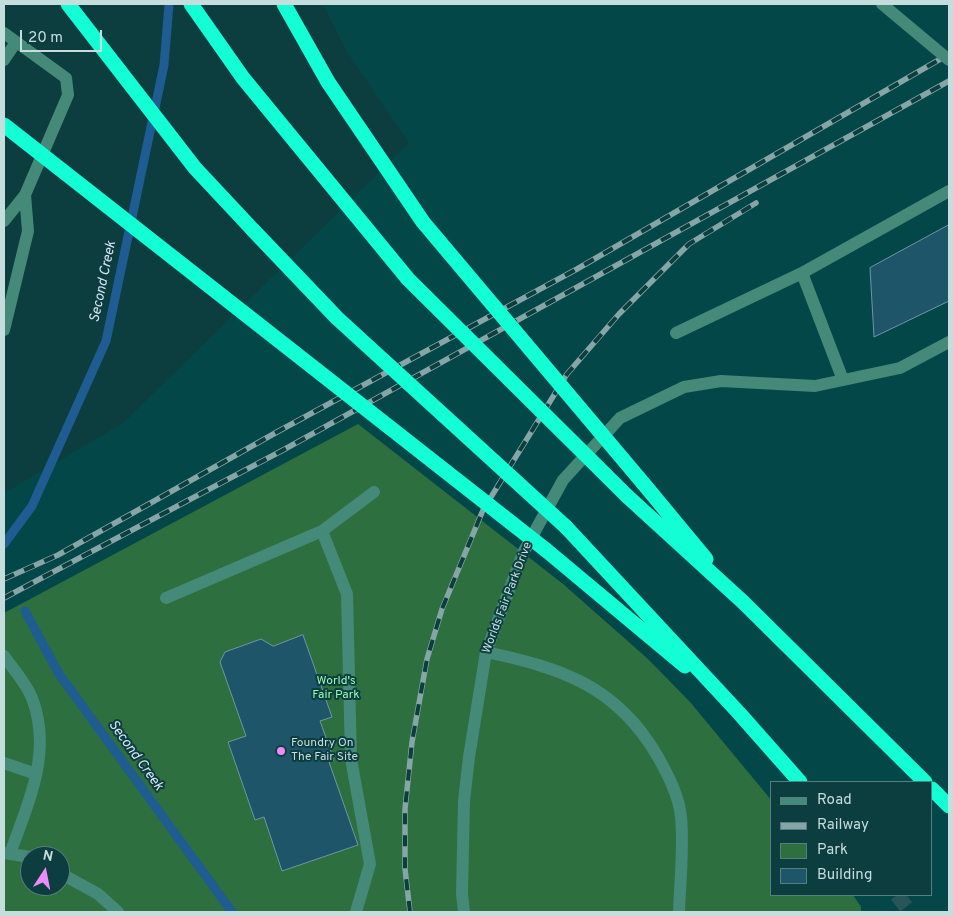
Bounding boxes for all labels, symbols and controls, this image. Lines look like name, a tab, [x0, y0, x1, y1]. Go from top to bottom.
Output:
scale bar	[22, 20, 105, 52]
text: 20 m	[28, 29, 63, 48]
water label: Second Creek	[87, 240, 121, 324]
street label: Worlds Fair Park Drive	[480, 540, 536, 656]
park label: World's Fair Park	[312, 675, 360, 703]
water label: Second Creek	[104, 718, 166, 794]
place label: Foundry On The Fair Site	[291, 737, 358, 765]
marker: Foundry On The Fair Site	[275, 745, 287, 757]
legend	[770, 781, 933, 896]
text: Road	[817, 791, 852, 810]
text: Railway	[817, 816, 869, 835]
text: Park	[817, 841, 848, 860]
north arrow	[20, 846, 70, 896]
text: N	[41, 847, 54, 866]
text: Building	[817, 866, 872, 885]

